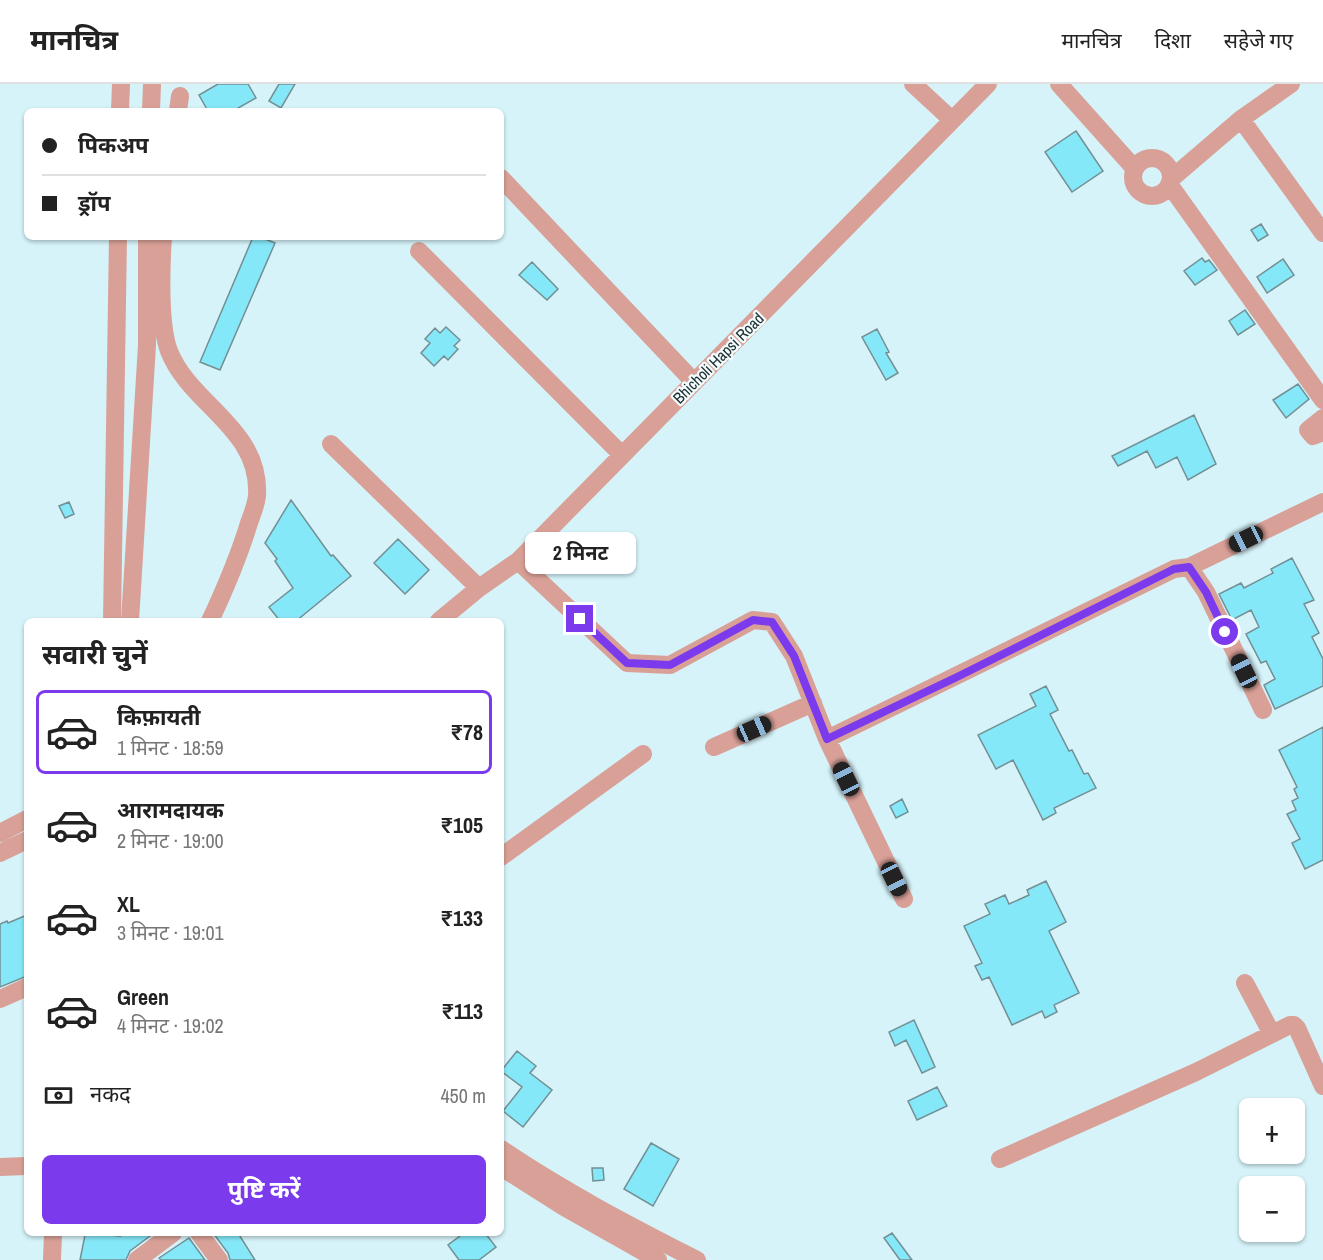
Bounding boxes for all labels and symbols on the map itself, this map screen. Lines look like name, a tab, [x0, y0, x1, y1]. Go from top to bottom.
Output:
street label: Bhicholi Hapsi Road	[668, 308, 768, 408]
car	[1226, 523, 1266, 555]
callout: 2 मिनट	[524, 532, 636, 574]
route end	[566, 605, 593, 632]
route start	[1211, 618, 1238, 645]
car	[1228, 651, 1260, 691]
car	[734, 713, 774, 745]
car	[830, 759, 862, 799]
car	[878, 859, 910, 899]

